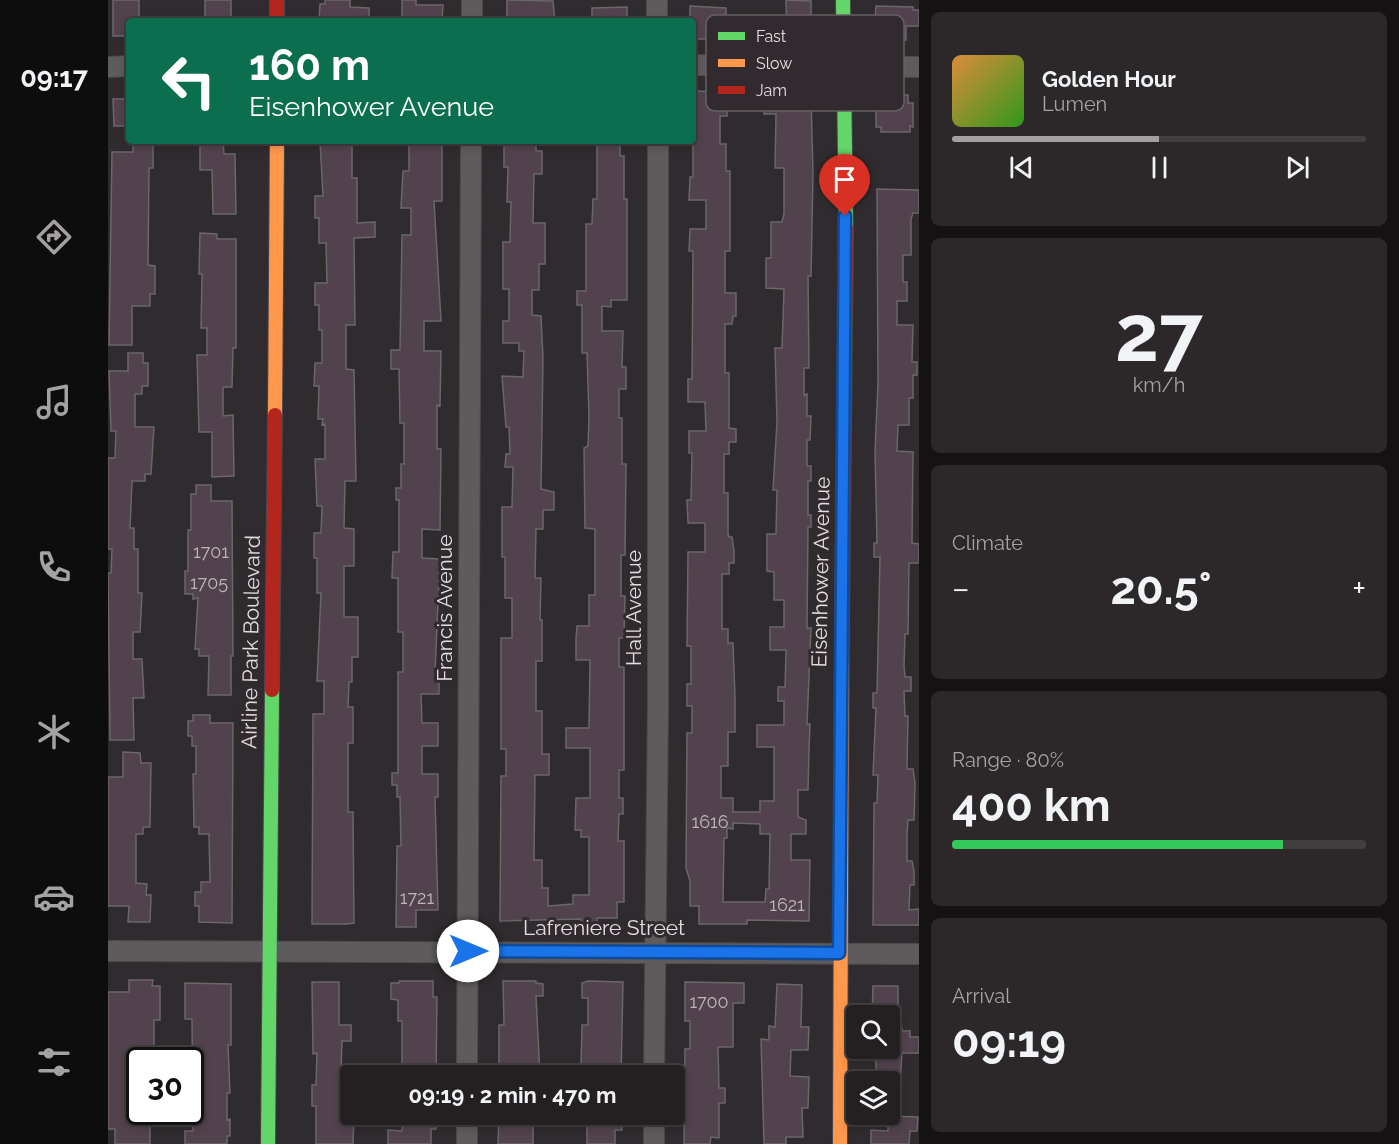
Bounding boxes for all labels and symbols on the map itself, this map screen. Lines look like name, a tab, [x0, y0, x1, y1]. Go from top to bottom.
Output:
legend	[706, 15, 904, 111]
text: Fast	[756, 27, 787, 46]
text: Slow	[756, 54, 792, 73]
text: Jam	[756, 81, 787, 100]
pin	[819, 154, 870, 216]
street label: Eisenhower Avenue	[806, 476, 835, 668]
street label: Francis Avenue	[432, 534, 457, 682]
street label: Airline Park Boulevard	[236, 535, 265, 749]
house number: 1701	[193, 541, 229, 562]
street label: Hall Avenue	[621, 550, 646, 666]
house number: 1705	[190, 572, 228, 593]
house number: 1616	[691, 811, 729, 832]
house number: 1721	[400, 887, 434, 908]
house number: 1621	[769, 894, 805, 915]
street label: Lafreniere Street	[523, 915, 685, 940]
position arrow	[436, 919, 500, 983]
house number: 1700	[689, 991, 729, 1012]
speed limit sign: 30	[126, 1047, 204, 1125]

